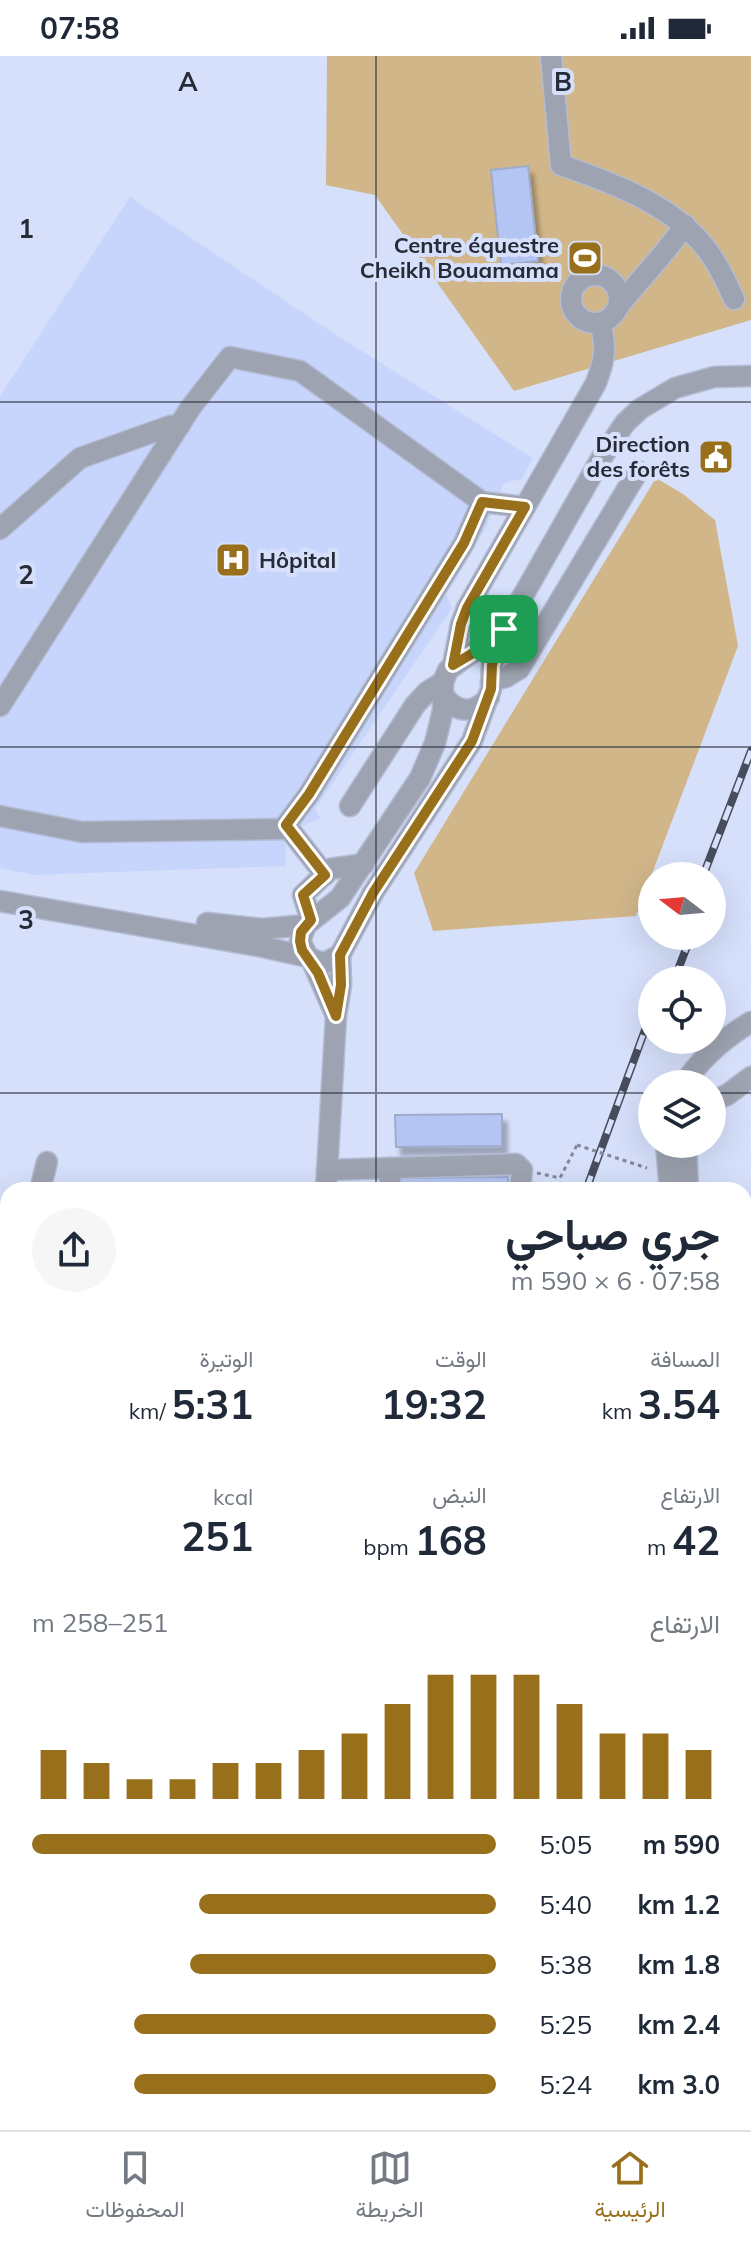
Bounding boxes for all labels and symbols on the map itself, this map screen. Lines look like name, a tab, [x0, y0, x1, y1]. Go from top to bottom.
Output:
text: A	[178, 65, 198, 98]
text: B	[554, 65, 572, 98]
text: 1	[18, 212, 34, 245]
place label: Centre équestre Cheikh Bouamama	[360, 231, 559, 284]
sports icon: Centre équestre Cheikh Bouamama	[566, 239, 604, 277]
place label: Direction des forêts	[587, 430, 690, 483]
public building icon: Direction des forêts	[697, 438, 735, 476]
hospital icon: Hôpital	[214, 541, 252, 579]
place label: Hôpital	[259, 546, 336, 574]
text: 2	[18, 558, 34, 591]
pin	[470, 595, 538, 663]
north arrow	[638, 862, 726, 950]
text: 3	[18, 903, 34, 936]

